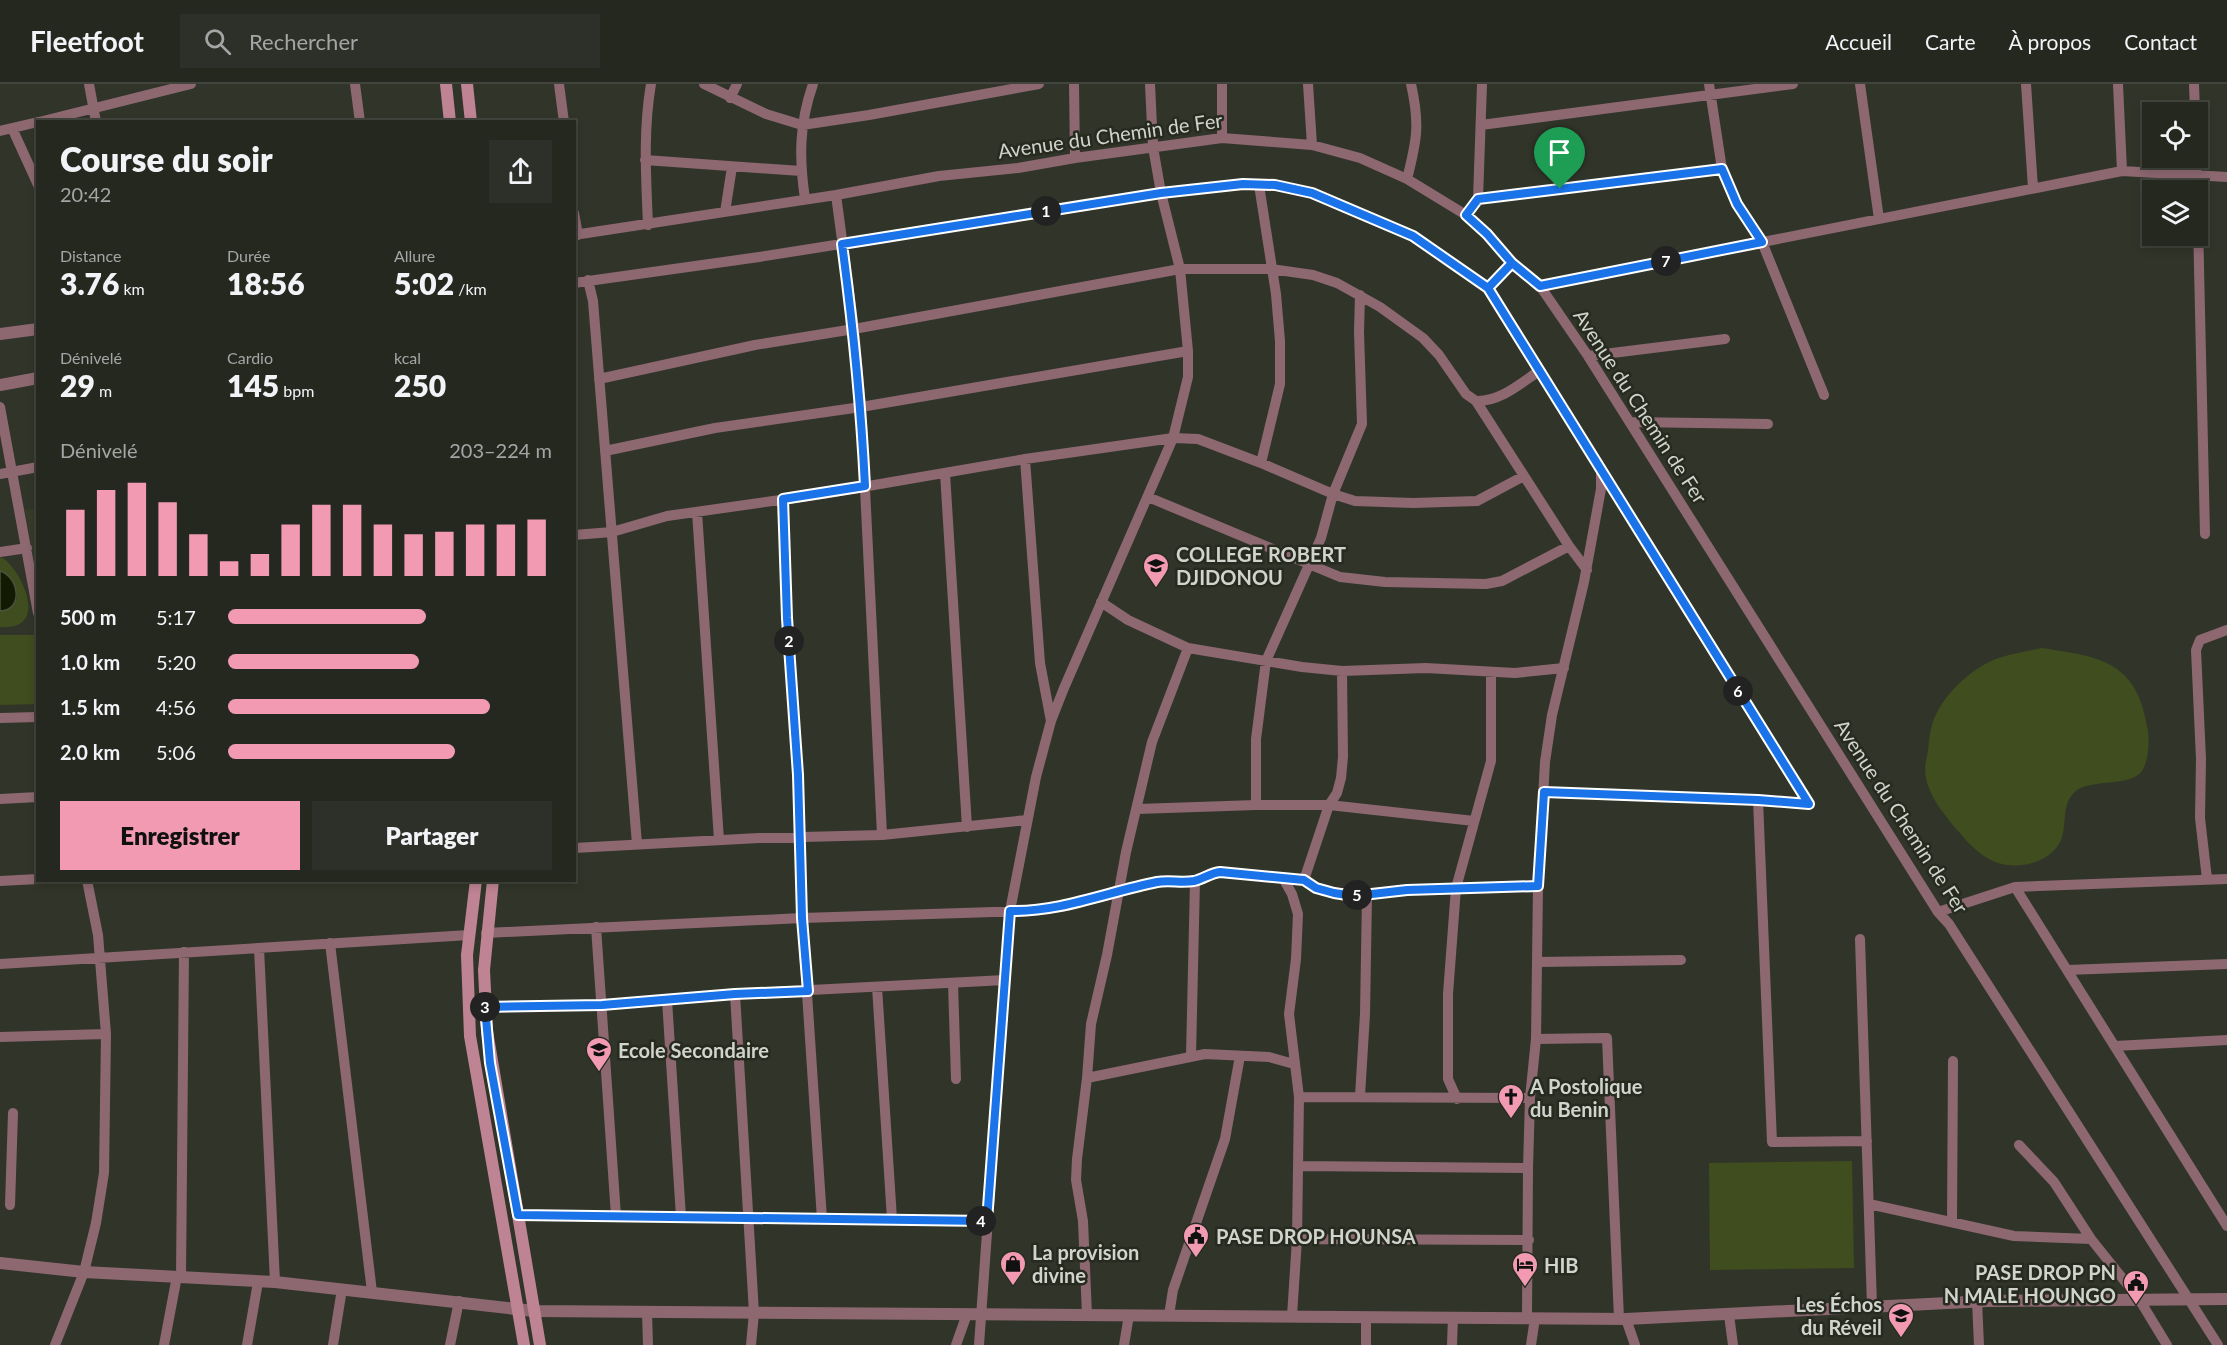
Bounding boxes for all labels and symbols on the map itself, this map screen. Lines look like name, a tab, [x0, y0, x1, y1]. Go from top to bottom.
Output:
street label: Avenue du Chemin de Fer	[996, 107, 1225, 163]
pin	[1534, 127, 1585, 189]
pin: 1	[1031, 196, 1061, 226]
pin: 7	[1651, 246, 1681, 276]
street label: Avenue du Chemin de Fer	[1569, 304, 1713, 508]
place label: COLLEGE ROBERT DJIDONOU	[1176, 542, 1346, 589]
school or university icon: COLLEGE ROBERT DJIDONOU	[1141, 551, 1171, 589]
pin: 2	[774, 626, 804, 656]
pin: 6	[1723, 676, 1753, 706]
street label: Avenue du Chemin de Fer	[1830, 714, 1974, 918]
pin: 5	[1342, 880, 1372, 910]
pin: 3	[470, 992, 500, 1022]
school or university icon: Ecole Secondaire	[584, 1035, 614, 1073]
place label: Ecole Secondaire	[618, 1038, 769, 1062]
place label: A Postolique du Benin	[1529, 1074, 1643, 1121]
church icon: A Postolique du Benin	[1496, 1082, 1526, 1120]
pin: 4	[966, 1206, 996, 1236]
public building icon: PASE DROP HOUNSA	[1181, 1221, 1211, 1259]
place label: PASE DROP HOUNSA	[1216, 1224, 1416, 1248]
place label: La provision divine	[1032, 1240, 1139, 1287]
shop icon: La provision divine	[998, 1249, 1028, 1287]
hotel icon: HIB	[1510, 1250, 1540, 1288]
place label: HIB	[1544, 1253, 1579, 1277]
place label: PASE DROP PN N MALE HOUNGO	[1944, 1260, 2116, 1307]
public building icon: PASE DROP PN N MALE HOUNGO	[2121, 1268, 2151, 1306]
place label: Les Échos du Réveil	[1796, 1292, 1882, 1339]
school or university icon: Les Échos du Réveil	[1886, 1301, 1916, 1339]

